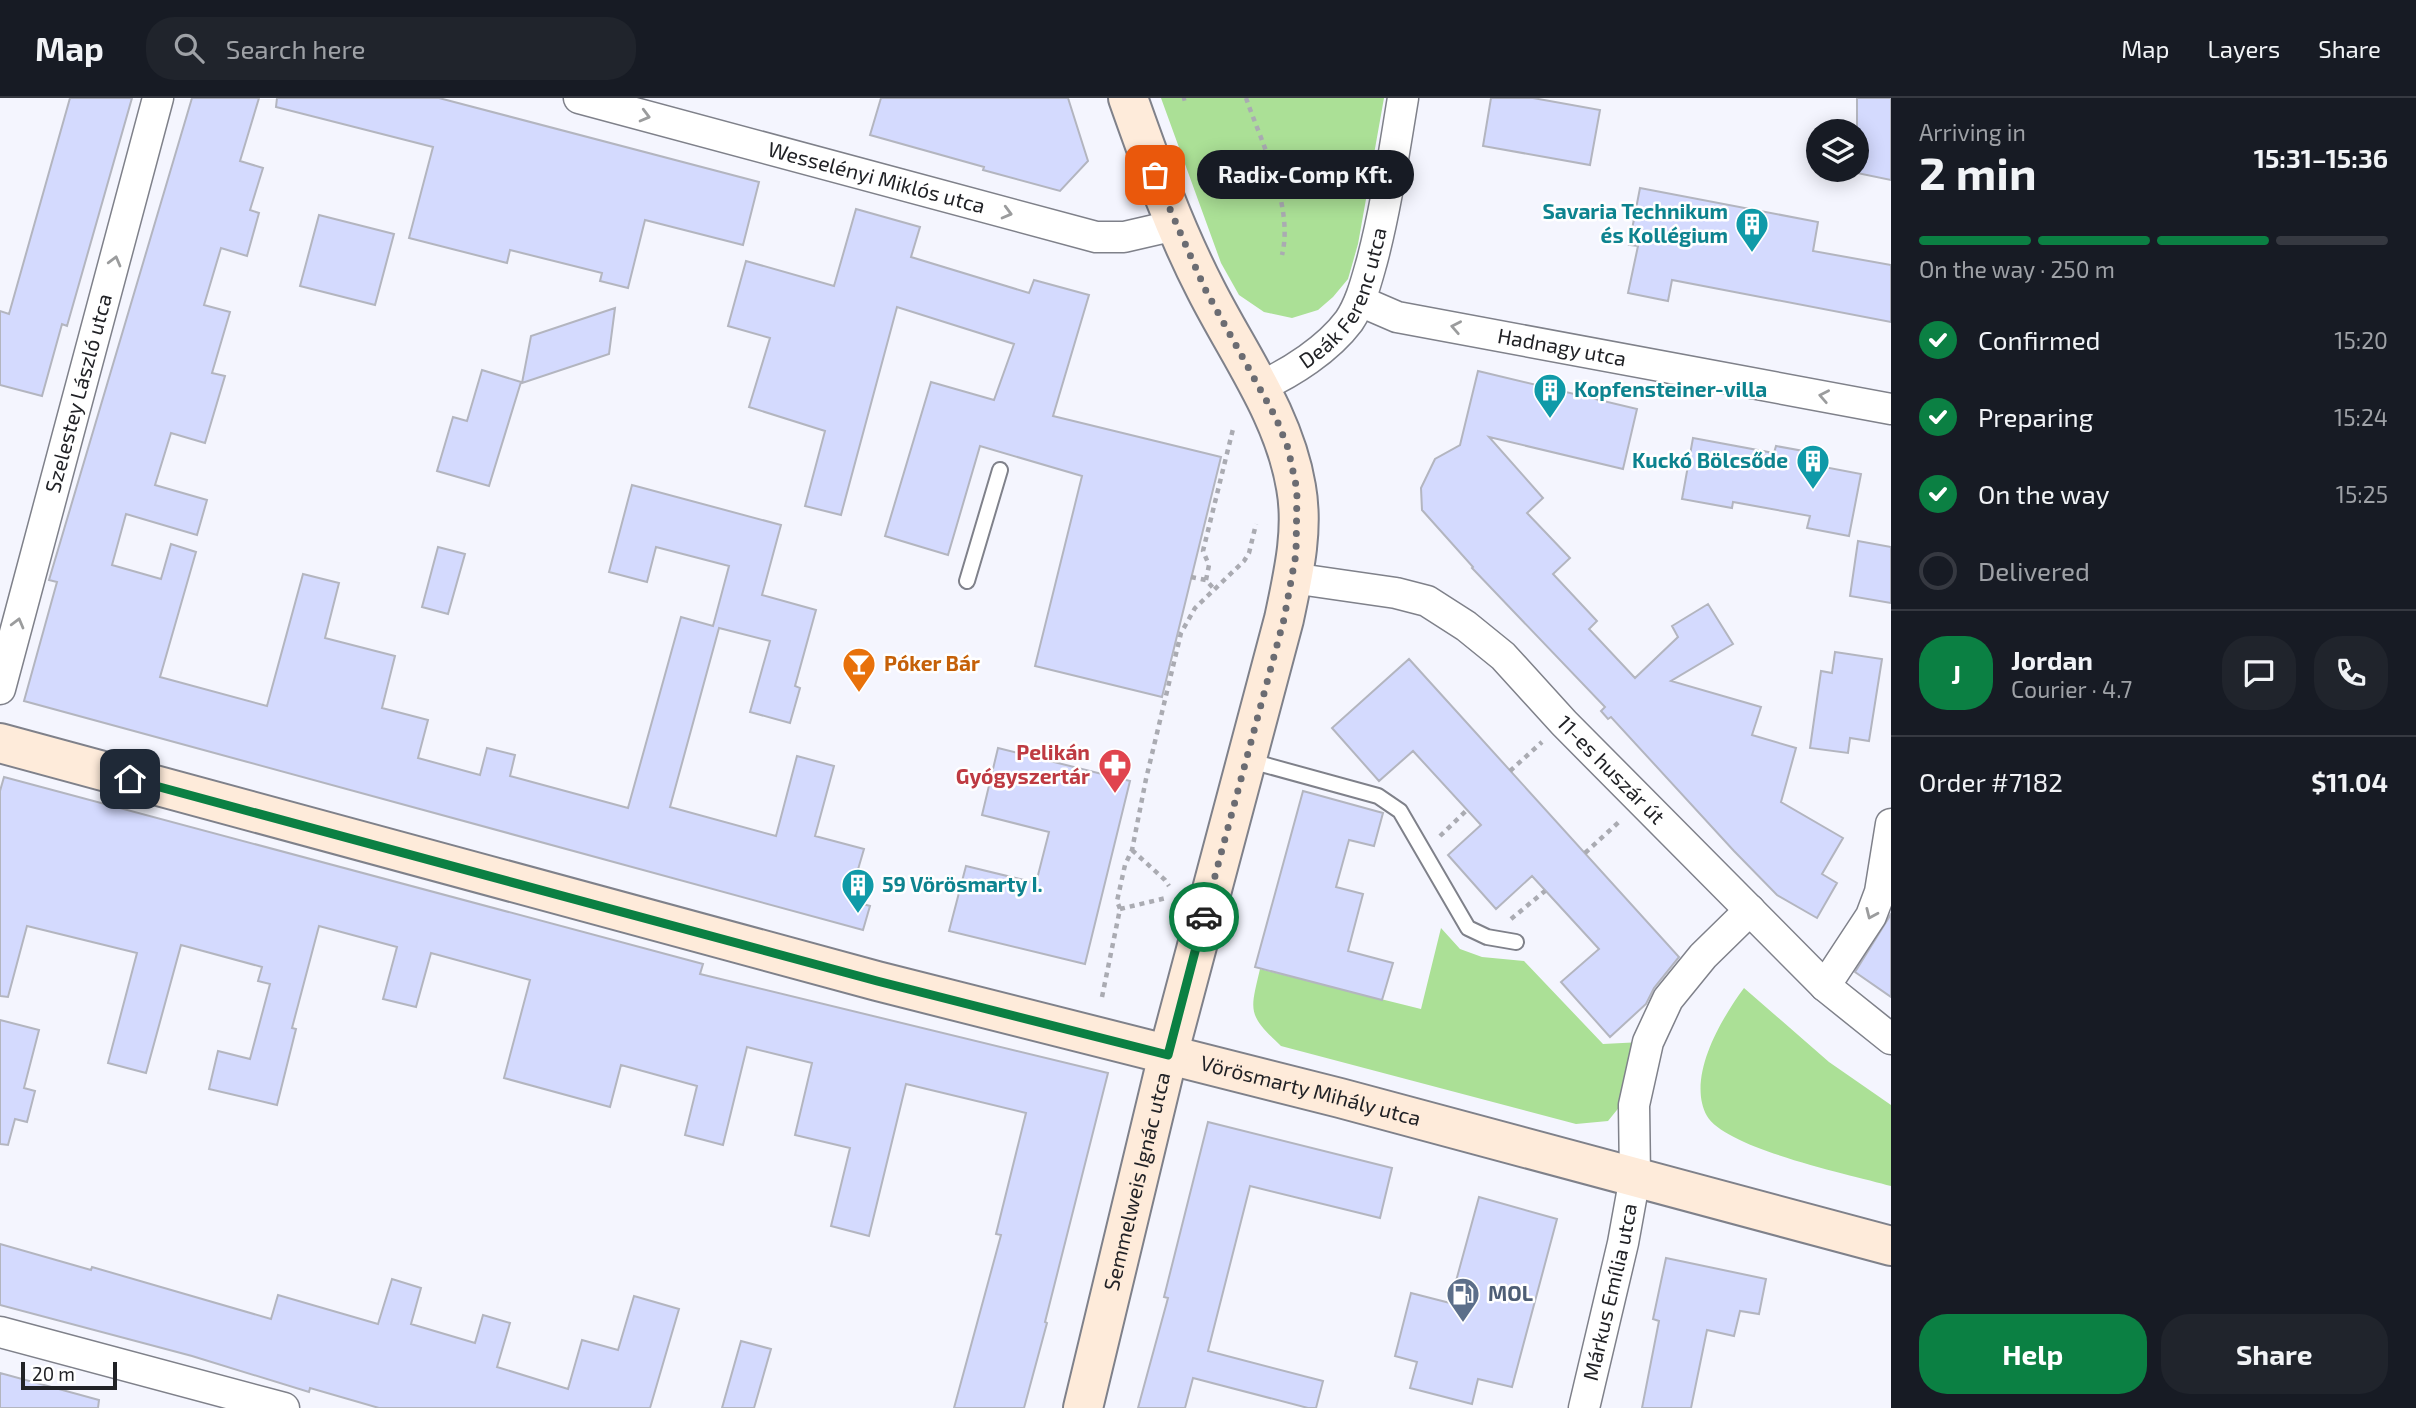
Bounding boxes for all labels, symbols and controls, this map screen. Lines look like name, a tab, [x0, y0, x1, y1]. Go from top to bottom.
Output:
search box	[146, 17, 636, 80]
text: Map	[35, 28, 104, 68]
icon: search	[170, 29, 208, 67]
text: Search here	[226, 33, 365, 64]
text: Map	[2121, 34, 2169, 63]
text: Layers	[2207, 34, 2280, 63]
text: Share	[2318, 34, 2381, 63]
one-way arrow	[639, 107, 651, 122]
text: Arriving in	[1919, 118, 2026, 146]
map controls	[1806, 119, 1869, 182]
button: layers	[1806, 119, 1869, 182]
street label: Wesselényi Miklós utca	[765, 135, 988, 218]
text: 15:31–15:36	[2254, 142, 2388, 173]
text: 2 min	[1919, 144, 2037, 199]
pin	[1125, 145, 1185, 205]
callout: Radix-Comp Kft.	[1197, 150, 1414, 200]
icon: bag	[1136, 156, 1174, 194]
text: Radix-Comp Kft.	[1218, 160, 1393, 188]
place label: Savaria Technikum és Kollégium	[1542, 198, 1728, 247]
one-way arrow	[1001, 204, 1013, 219]
building icon: Savaria Technikum és Kollégium	[1733, 205, 1771, 254]
street label: Deák Ferenc utca	[1294, 225, 1391, 373]
one-way arrow	[106, 255, 121, 267]
text: On the way · 250 m	[1919, 255, 2115, 283]
street label: Szelestey László utca	[39, 291, 116, 495]
one-way arrow	[1450, 320, 1462, 335]
icon: check	[1919, 321, 1957, 359]
street label: Hadnagy utca	[1496, 322, 1628, 370]
text: Confirmed	[1978, 324, 2101, 355]
text: 15:20	[2334, 326, 2388, 354]
building icon: Kopfensteiner-villa	[1531, 371, 1569, 420]
place label: Kopfensteiner-villa	[1574, 376, 1767, 401]
one-way arrow	[1818, 390, 1830, 405]
icon: check	[1919, 398, 1957, 436]
text: Preparing	[1978, 401, 2093, 432]
text: 15:24	[2334, 403, 2388, 431]
building icon: Kuckó Bölcsőde	[1794, 442, 1832, 491]
place label: Kuckó Bölcsőde	[1632, 447, 1788, 472]
icon: check	[1919, 475, 1957, 513]
text: On the way	[1978, 478, 2109, 509]
text: 15:25	[2336, 480, 2388, 508]
text: Delivered	[1978, 555, 2090, 586]
one-way arrow	[9, 617, 24, 629]
button: chat	[2222, 636, 2296, 710]
button: phone	[2314, 636, 2388, 710]
text: Jordan	[2011, 644, 2093, 675]
bar icon: Póker Bár	[840, 645, 878, 694]
place label: Póker Bár	[884, 650, 980, 675]
text: J	[1951, 658, 1961, 689]
text: Courier · 4.7	[2011, 675, 2132, 703]
street label: 11-es huszár út	[1553, 710, 1671, 828]
place label: Pelikán Gyógyszertár	[956, 739, 1090, 789]
pharmacy icon: Pelikán Gyógyszertár	[1096, 746, 1134, 795]
pin	[100, 749, 160, 809]
icon: home	[111, 760, 149, 798]
text: Order #7182	[1919, 766, 2063, 797]
text: $11.04	[2311, 766, 2388, 797]
building icon: 59 Vörösmarty I.	[839, 866, 877, 915]
place label: 59 Vörösmarty I.	[882, 871, 1043, 897]
courier	[1169, 882, 1239, 952]
icon: car	[1185, 898, 1223, 936]
one-way arrow	[1865, 906, 1879, 919]
street label: Vörösmarty Mihály utca	[1198, 1049, 1424, 1130]
street label: Semmelweis Ignác utca	[1098, 1069, 1174, 1293]
street label: Márkus Emília utca	[1577, 1201, 1641, 1383]
fuel station icon: MOL	[1444, 1275, 1482, 1324]
place label: MOL	[1488, 1280, 1533, 1305]
button: Help	[1919, 1314, 2147, 1394]
button: Share	[2161, 1314, 2388, 1394]
scale bar	[21, 1359, 117, 1391]
text: 20 m	[32, 1362, 75, 1385]

